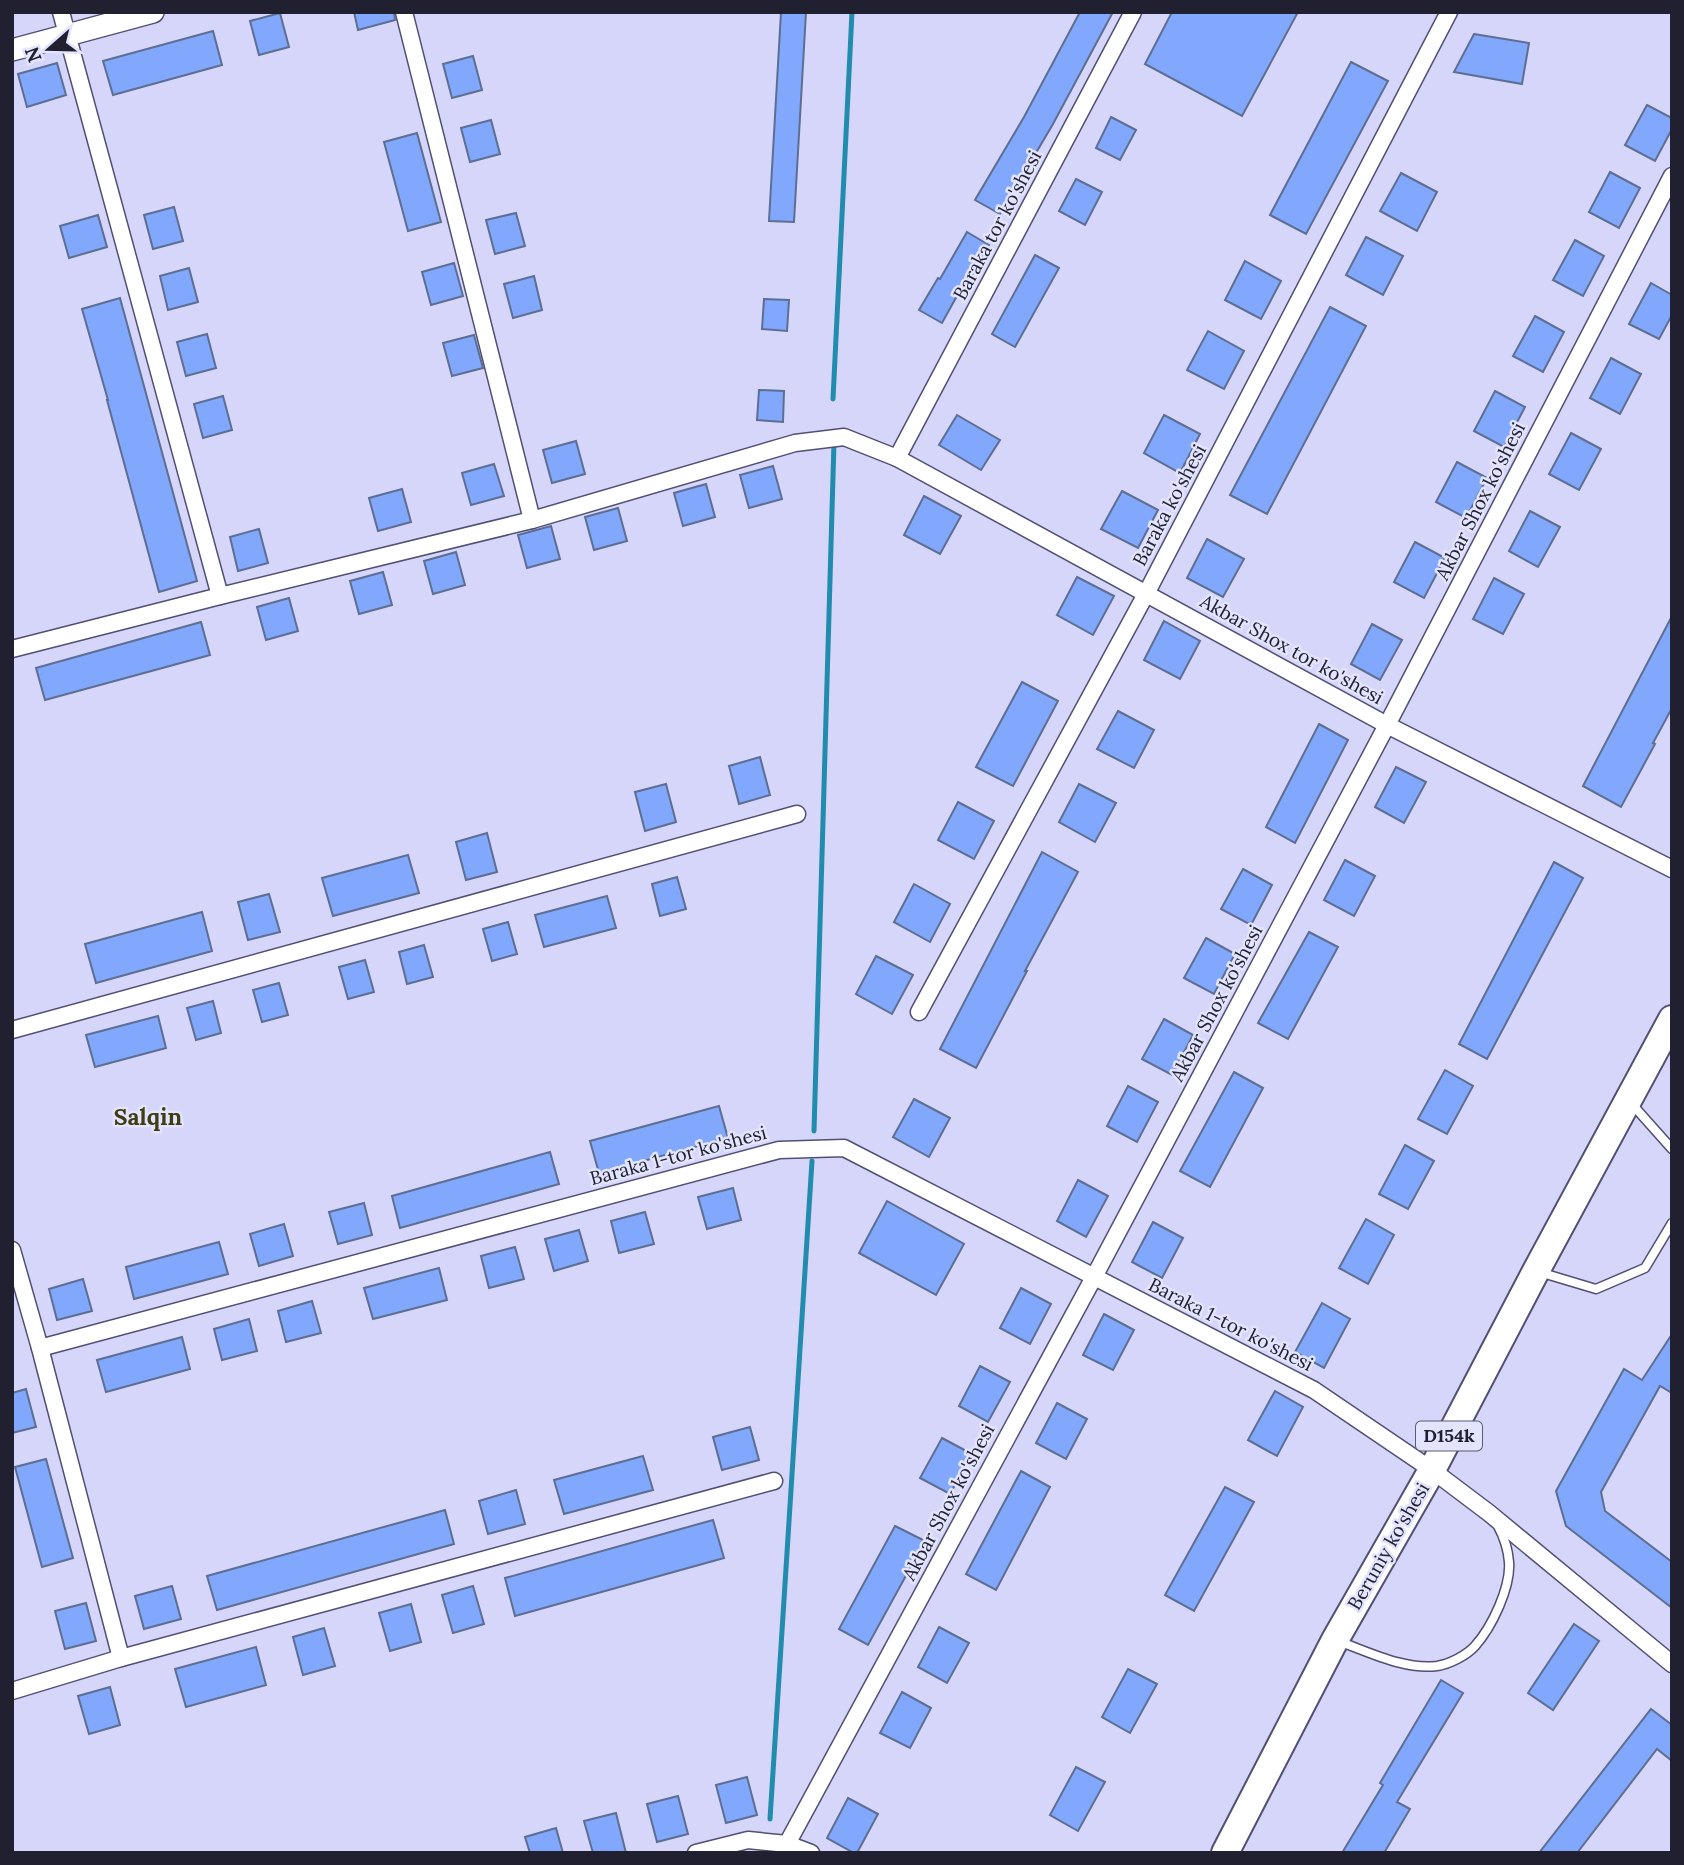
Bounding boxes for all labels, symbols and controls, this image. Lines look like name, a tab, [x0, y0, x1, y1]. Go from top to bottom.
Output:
north arrow	[14, 14, 84, 84]
text: N	[19, 44, 47, 66]
street label: Baraka tor ko'shesi	[948, 146, 1046, 304]
street label: Akbar Shox ko'shesi	[1429, 418, 1530, 585]
street label: Baraka ko'shesi	[1127, 440, 1211, 570]
street label: Akbar Shox tor ko'shesi	[1195, 588, 1388, 709]
street label: Akbar Shox ko'shesi	[1164, 921, 1267, 1086]
district label: Salqin	[114, 1102, 183, 1131]
street label: Baraka 1-tor ko'shesi	[587, 1120, 769, 1190]
street label: Baraka 1-tor ko'shesi	[1145, 1272, 1317, 1376]
street label: Akbar Shox ko'shesi	[896, 1420, 999, 1585]
road number: D154k	[1416, 1422, 1482, 1450]
street label: Beruniy ko'shesi	[1342, 1478, 1434, 1614]

